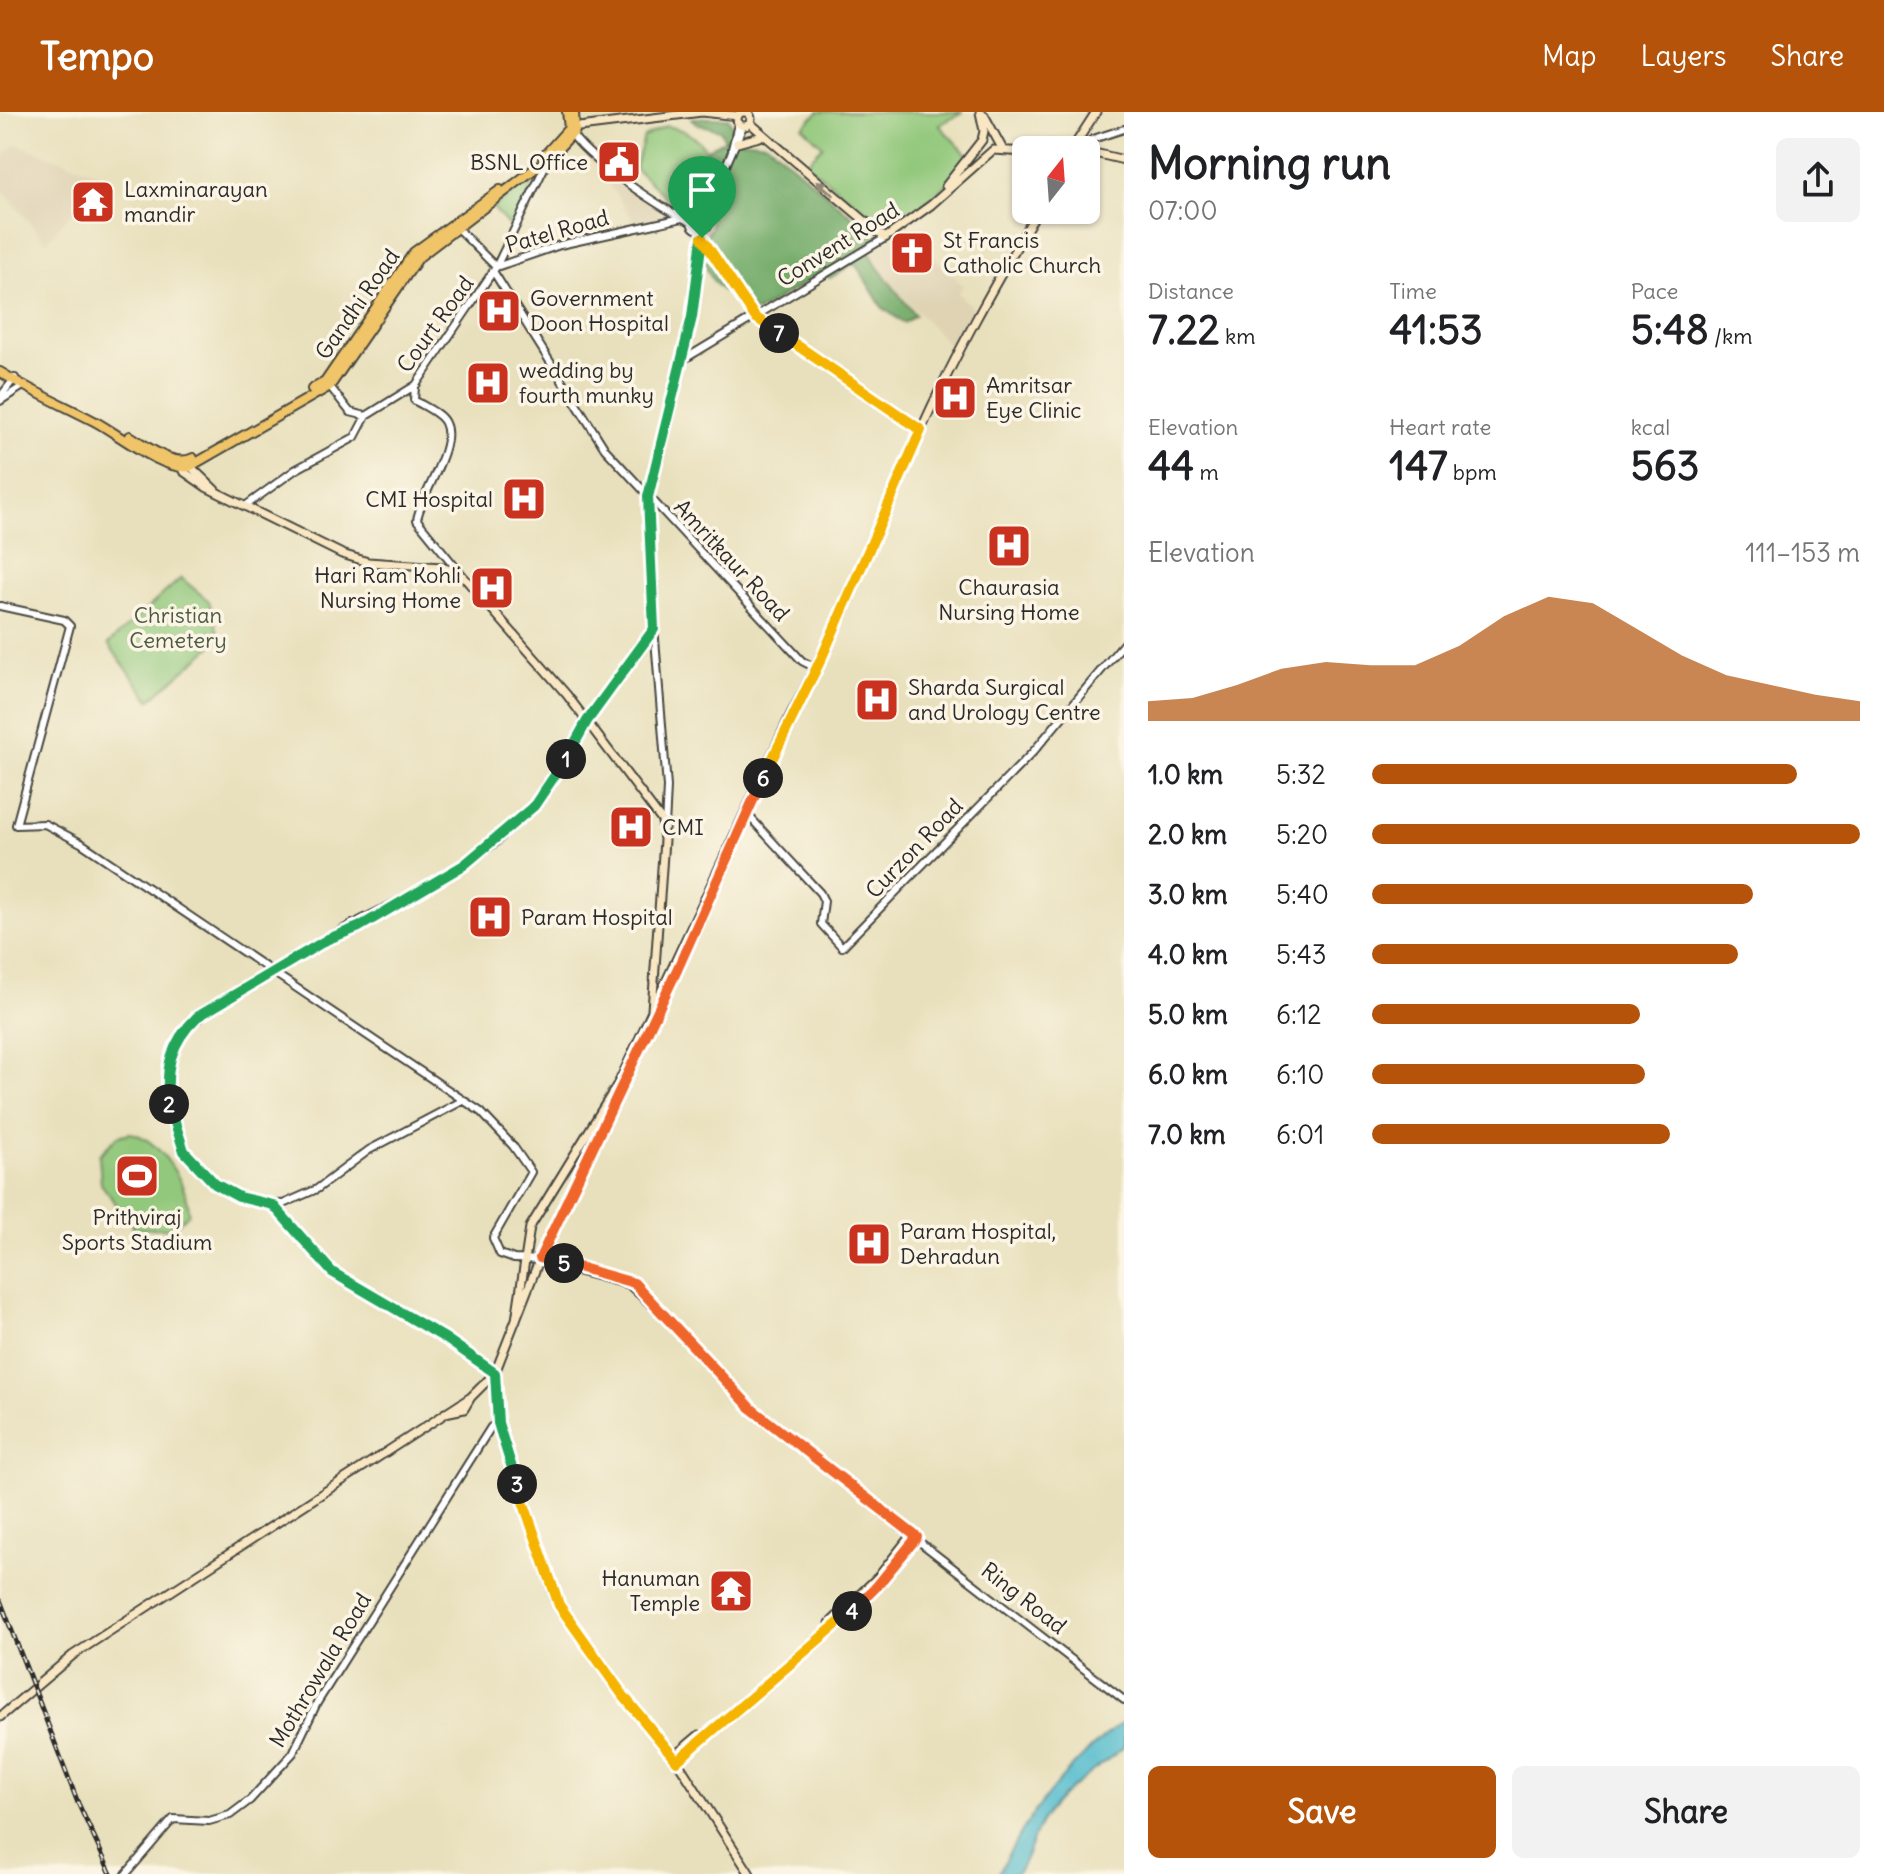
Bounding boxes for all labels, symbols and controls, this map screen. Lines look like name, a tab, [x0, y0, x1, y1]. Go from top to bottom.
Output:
text: Tempo	[40, 33, 154, 80]
text: Map	[1542, 38, 1597, 74]
text: Layers	[1641, 38, 1727, 74]
text: Share	[1771, 38, 1844, 74]
north arrow	[1012, 136, 1100, 224]
map controls	[1012, 136, 1100, 224]
text: Morning run	[1148, 136, 1391, 191]
public building icon: BSNL Office	[595, 138, 643, 186]
button: share	[1776, 138, 1860, 222]
place label: BSNL Office	[470, 148, 588, 176]
pin	[668, 156, 736, 238]
icon: arrive	[680, 168, 724, 212]
place label: Laxminarayan mandir	[124, 175, 268, 228]
temple icon: Laxminarayan mandir	[69, 178, 117, 226]
one-way arrow	[815, 180, 835, 197]
text: 07:00	[1148, 194, 1218, 227]
street label: Convent Road	[772, 195, 904, 293]
street label: Patel Road	[502, 203, 612, 259]
place label: St Francis Catholic Church	[943, 226, 1101, 279]
church icon: St Francis Catholic Church	[888, 229, 936, 277]
street label: Gandhi Road	[309, 243, 405, 365]
street label: Court Road	[391, 270, 479, 378]
text: Distance	[1148, 277, 1234, 305]
text: Time	[1389, 277, 1437, 305]
text: Pace	[1631, 277, 1678, 305]
place label: Government Doon Hospital	[530, 284, 669, 337]
hospital icon: Government Doon Hospital	[475, 287, 523, 335]
text: 7.22	[1148, 305, 1220, 355]
text: 41:53	[1389, 305, 1483, 355]
text: 5:48	[1631, 305, 1709, 355]
pin: 7	[759, 313, 799, 353]
text: 7	[774, 319, 784, 347]
text: km	[1220, 322, 1256, 350]
text: /km	[1709, 322, 1753, 350]
place label: wedding by fourth munky	[519, 356, 654, 409]
hospital icon: wedding by fourth munky	[464, 359, 512, 407]
place label: Amritsar Eye Clinic	[986, 371, 1081, 424]
hospital icon: Amritsar Eye Clinic	[931, 374, 979, 422]
text: Elevation	[1148, 413, 1238, 441]
text: Heart rate	[1389, 413, 1491, 441]
text: kcal	[1631, 413, 1670, 441]
text: 44	[1148, 441, 1194, 491]
text: 147	[1389, 441, 1448, 491]
text: 563	[1631, 441, 1699, 491]
text: m	[1194, 458, 1219, 486]
text: bpm	[1448, 458, 1497, 486]
hospital icon: CMI Hospital	[500, 475, 548, 523]
place label: CMI Hospital	[365, 485, 493, 513]
street label: Amritkaur Road	[668, 493, 796, 627]
hospital icon: Chaurasia Nursing Home	[985, 522, 1033, 570]
text: Elevation	[1148, 536, 1255, 569]
text: 111–153 m	[1745, 536, 1860, 569]
place label: Hari Ram Kohli Nursing Home	[314, 561, 461, 614]
hospital icon: Hari Ram Kohli Nursing Home	[468, 564, 516, 612]
place label: Chaurasia Nursing Home	[938, 573, 1080, 626]
park label: Christian Cemetery	[129, 601, 227, 654]
place label: Sharda Surgical and Urology Centre	[908, 673, 1101, 726]
hospital icon: Sharda Surgical and Urology Centre	[853, 676, 901, 724]
pin: 1	[546, 739, 586, 779]
text: 1	[562, 745, 570, 773]
pin: 6	[743, 758, 783, 798]
text: 1.0 km	[1148, 758, 1223, 791]
text: 5:32	[1276, 758, 1326, 791]
text: 6	[757, 764, 769, 792]
street label: Curzon Road	[859, 792, 969, 904]
hospital icon: CMI	[607, 803, 655, 851]
place label: CMI	[662, 813, 704, 841]
text: 2.0 km	[1148, 818, 1227, 851]
text: 5:20	[1276, 818, 1328, 851]
text: 3.0 km	[1148, 878, 1228, 911]
text: 5:40	[1276, 878, 1329, 911]
hospital icon: Param Hospital	[466, 893, 514, 941]
place label: Param Hospital	[521, 903, 673, 931]
text: 4.0 km	[1148, 938, 1228, 971]
text: 5:43	[1276, 938, 1327, 971]
text: 5.0 km	[1148, 998, 1228, 1031]
text: 6:12	[1276, 998, 1321, 1031]
text: 6.0 km	[1148, 1058, 1228, 1091]
text: 6:10	[1276, 1058, 1324, 1091]
pin: 2	[149, 1084, 189, 1124]
text: 2	[163, 1090, 175, 1118]
text: 7.0 km	[1148, 1118, 1225, 1151]
text: 6:01	[1276, 1118, 1324, 1151]
sports icon: Prithviraj Sports Stadium	[113, 1152, 161, 1200]
place label: Prithviraj Sports Stadium	[62, 1203, 212, 1256]
place label: Param Hospital, Dehradun	[900, 1217, 1056, 1270]
hospital icon: Param Hospital, Dehradun	[845, 1220, 893, 1268]
pin: 5	[544, 1243, 584, 1283]
text: 5	[558, 1249, 570, 1277]
pin: 3	[497, 1464, 537, 1504]
text: 3	[511, 1470, 523, 1498]
street label: Ring Road	[976, 1556, 1072, 1640]
place label: Hanuman Temple	[602, 1564, 700, 1617]
temple icon: Hanuman Temple	[707, 1567, 755, 1615]
street label: Mothrowala Road	[263, 1588, 377, 1752]
pin: 4	[832, 1591, 872, 1631]
text: 4	[846, 1597, 858, 1625]
button: Save	[1148, 1766, 1496, 1858]
button: Share	[1512, 1766, 1860, 1858]

